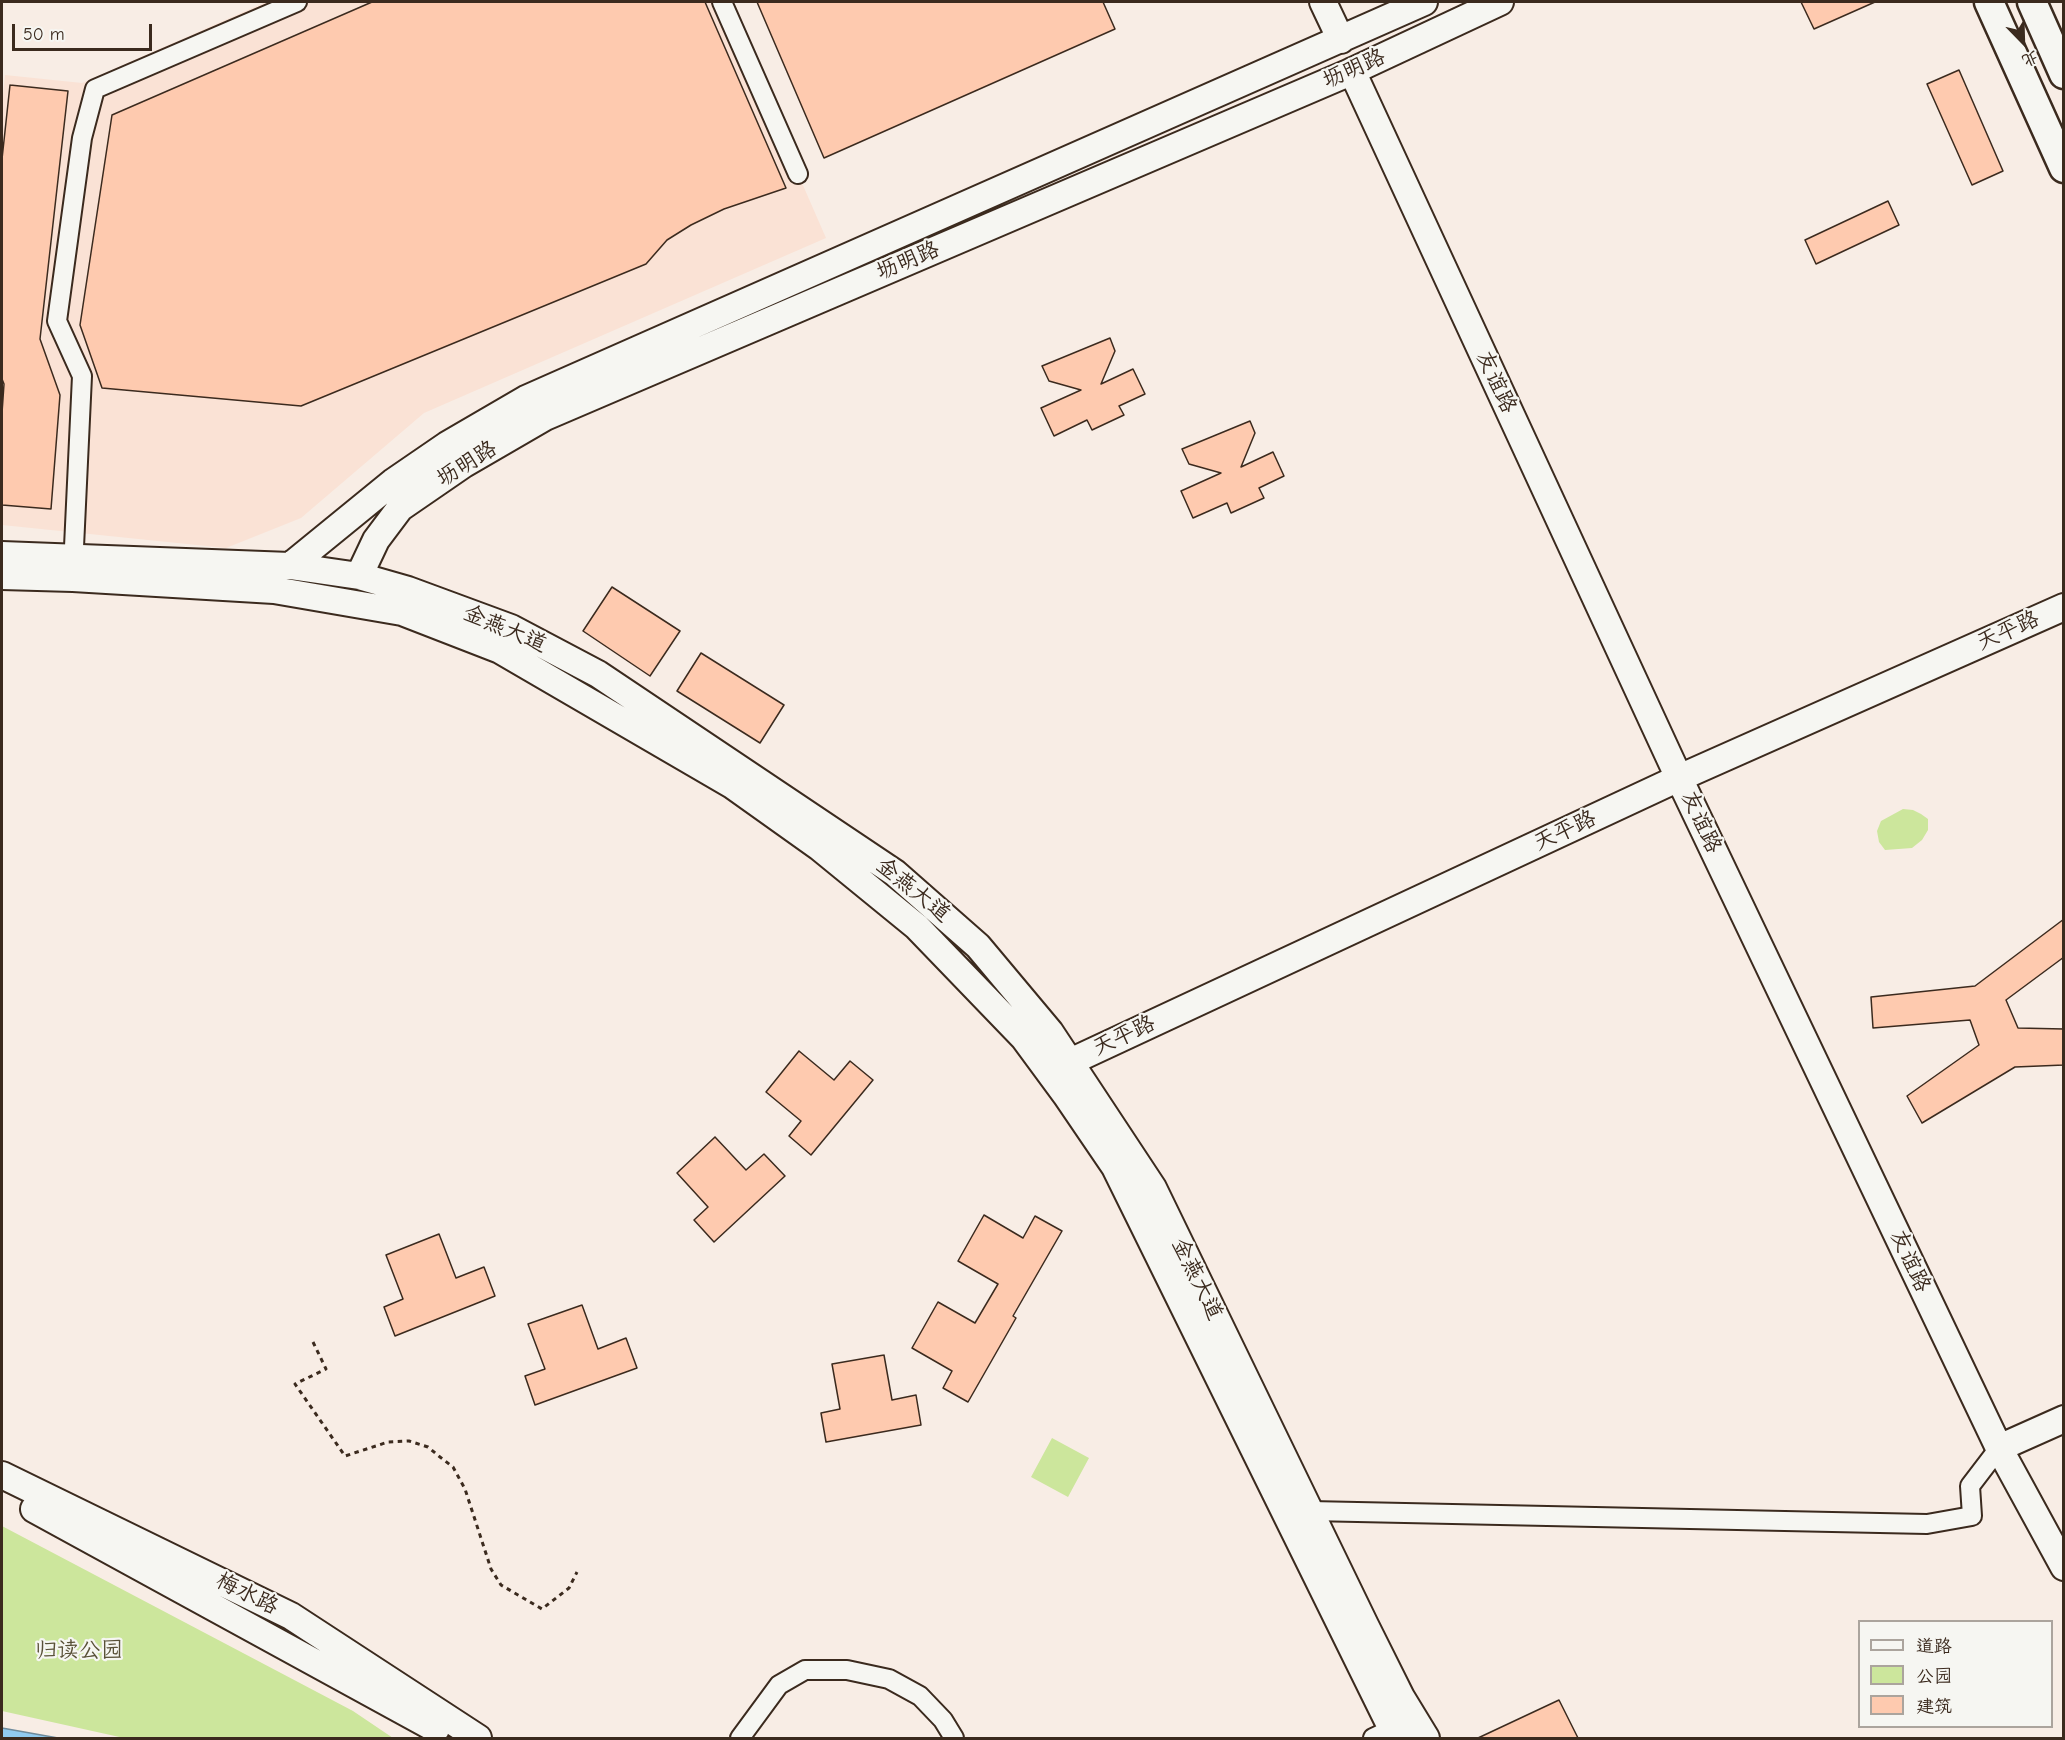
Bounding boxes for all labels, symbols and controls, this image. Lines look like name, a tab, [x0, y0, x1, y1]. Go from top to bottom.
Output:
scale bar	[15, 12, 154, 50]
north arrow	[1993, 12, 2053, 72]
text: 50 m	[23, 24, 65, 45]
street label: 坜明路	[1318, 44, 1390, 94]
text: 北	[2019, 47, 2041, 70]
street label: 坜明路	[872, 236, 944, 286]
street label: 友谊路	[1470, 347, 1522, 417]
street label: 坜明路	[432, 435, 502, 493]
street label: 金燕大道	[459, 600, 551, 658]
street label: 天平路	[1972, 606, 2044, 656]
street label: 友谊路	[1675, 787, 1727, 857]
street label: 天平路	[1530, 805, 1600, 857]
street label: 金燕大道	[870, 852, 956, 928]
street label: 天平路	[1089, 1010, 1159, 1062]
street label: 友谊路	[1884, 1226, 1936, 1296]
street label: 金燕大道	[1166, 1234, 1228, 1324]
street label: 梅水路	[212, 1568, 282, 1620]
legend	[1858, 1620, 2053, 1728]
text: 道路	[1916, 1636, 1952, 1657]
park label: 归读公园	[35, 1638, 123, 1664]
text: 公园	[1916, 1666, 1952, 1687]
text: 建筑	[1916, 1696, 1952, 1717]

